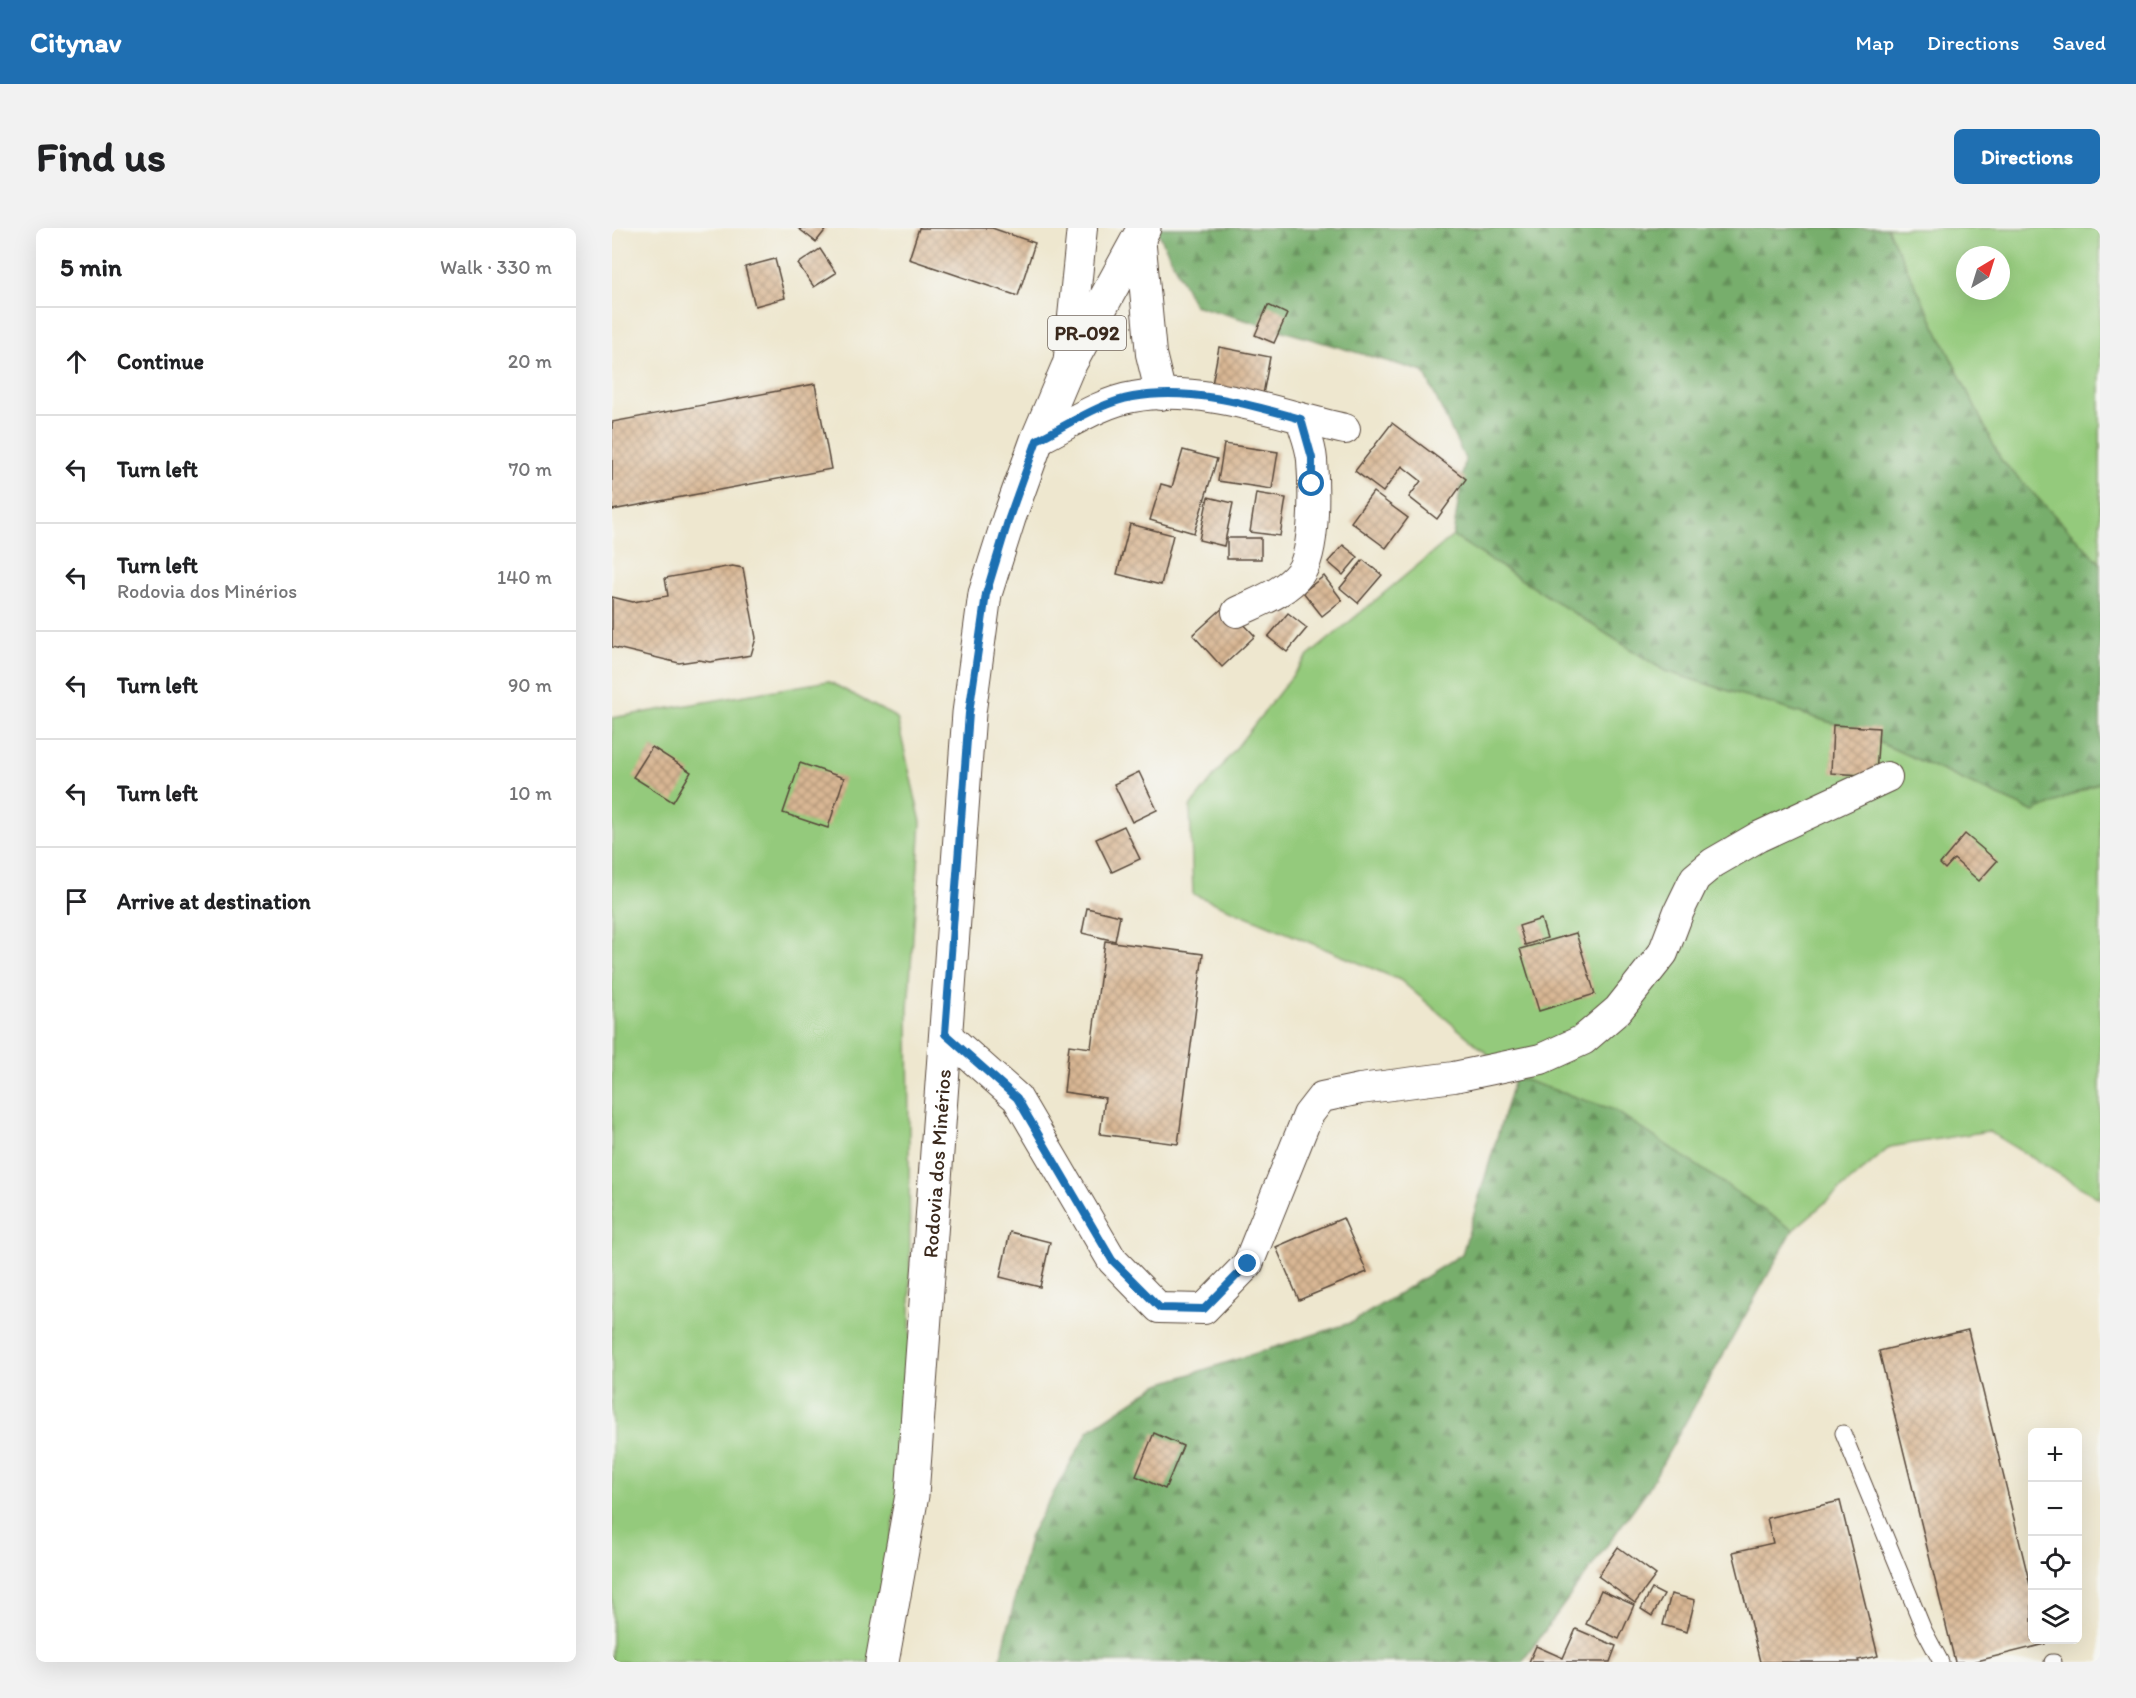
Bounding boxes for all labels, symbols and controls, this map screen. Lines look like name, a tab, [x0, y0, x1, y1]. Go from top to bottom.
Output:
text: Citynav	[30, 25, 121, 59]
text: Map	[1856, 30, 1894, 55]
text: Directions	[1927, 30, 2019, 55]
text: Saved	[2052, 30, 2106, 55]
button: Directions	[1954, 129, 2100, 184]
text: Find us	[36, 131, 166, 182]
north arrow	[1956, 246, 2010, 300]
text: 5 min	[60, 251, 122, 283]
text: Walk · 330 m	[440, 255, 552, 279]
road number: PR-092	[1048, 316, 1126, 350]
icon: ahead	[60, 345, 93, 378]
text: Continue	[117, 348, 204, 375]
text: 20 m	[508, 349, 552, 373]
icon: left	[60, 453, 93, 486]
text: Turn left	[117, 456, 198, 483]
text: 70 m	[508, 457, 552, 481]
route start	[1298, 470, 1324, 496]
text: Turn left	[117, 552, 198, 579]
icon: left	[60, 561, 93, 594]
text: 140 m	[497, 565, 552, 589]
text: Rodovia dos Minérios	[117, 579, 297, 603]
icon: left	[60, 669, 93, 702]
text: Turn left	[117, 672, 198, 699]
text: 90 m	[508, 673, 552, 697]
icon: left	[60, 777, 93, 810]
text: Turn left	[117, 780, 198, 807]
text: 10 m	[509, 781, 552, 805]
icon: arrive	[60, 885, 93, 918]
text: Arrive at destination	[117, 888, 311, 915]
street label: Rodovia dos Minérios	[917, 1068, 956, 1259]
route end	[1234, 1250, 1260, 1276]
map controls	[2028, 1428, 2082, 1644]
button: +	[2028, 1428, 2082, 1482]
button: −	[2028, 1482, 2082, 1536]
button: locate	[2028, 1536, 2082, 1590]
button: layers	[2028, 1590, 2082, 1644]

